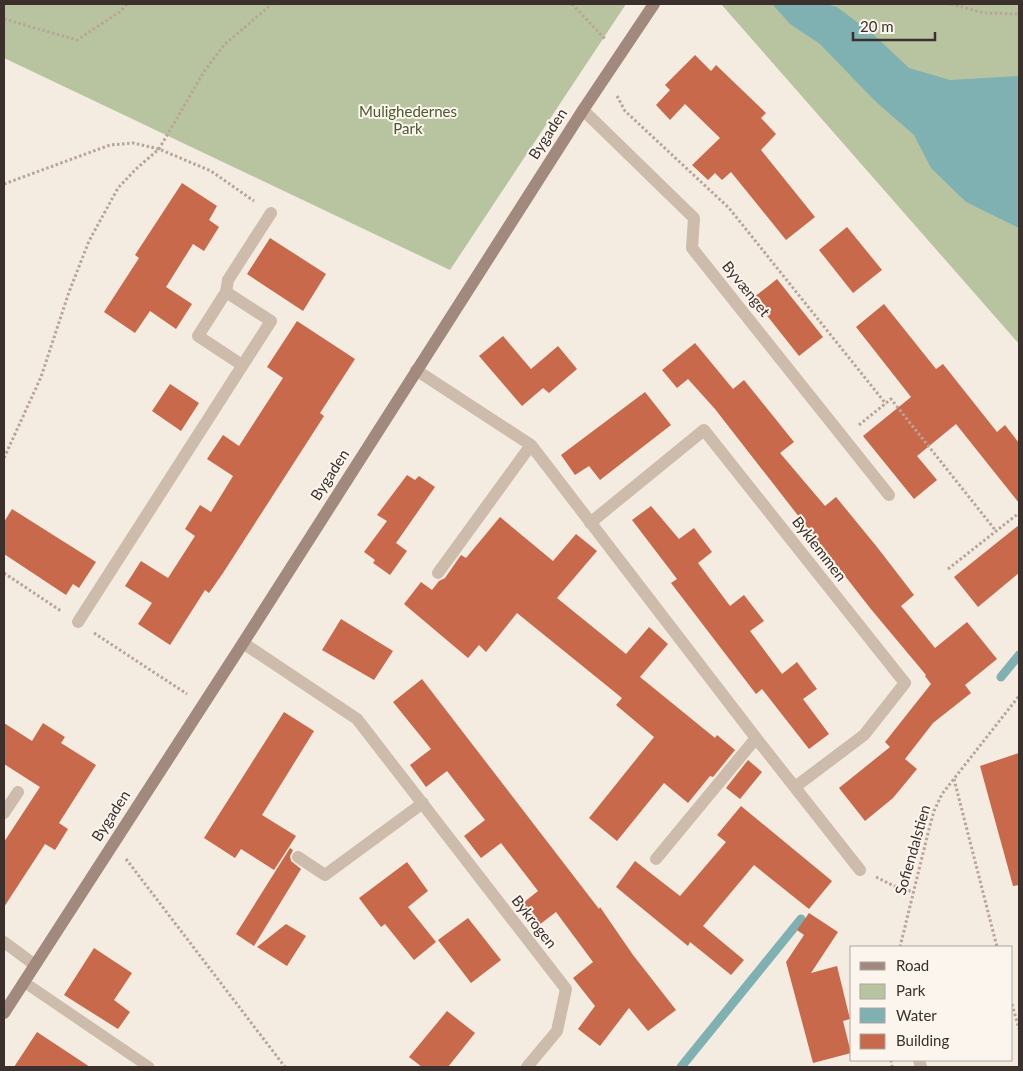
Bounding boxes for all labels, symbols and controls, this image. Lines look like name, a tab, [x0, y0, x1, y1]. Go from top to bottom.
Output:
scale bar	[853, 10, 936, 42]
text: 20 m	[860, 17, 894, 35]
park label: Mulighedernes Park	[359, 102, 457, 137]
street label: Bygaden	[524, 105, 570, 162]
street label: Byvænget	[719, 257, 775, 320]
street label: Bygaden	[306, 446, 352, 503]
street label: Byklemmen	[789, 512, 851, 584]
street label: Bygaden	[87, 787, 133, 844]
street label: Sofiendalstien	[891, 803, 933, 897]
street label: Bykrogen	[508, 891, 561, 952]
legend	[850, 946, 1013, 1061]
text: Road	[896, 956, 929, 974]
text: Park	[896, 981, 926, 999]
text: Water	[896, 1006, 937, 1024]
text: Building	[896, 1031, 949, 1049]

